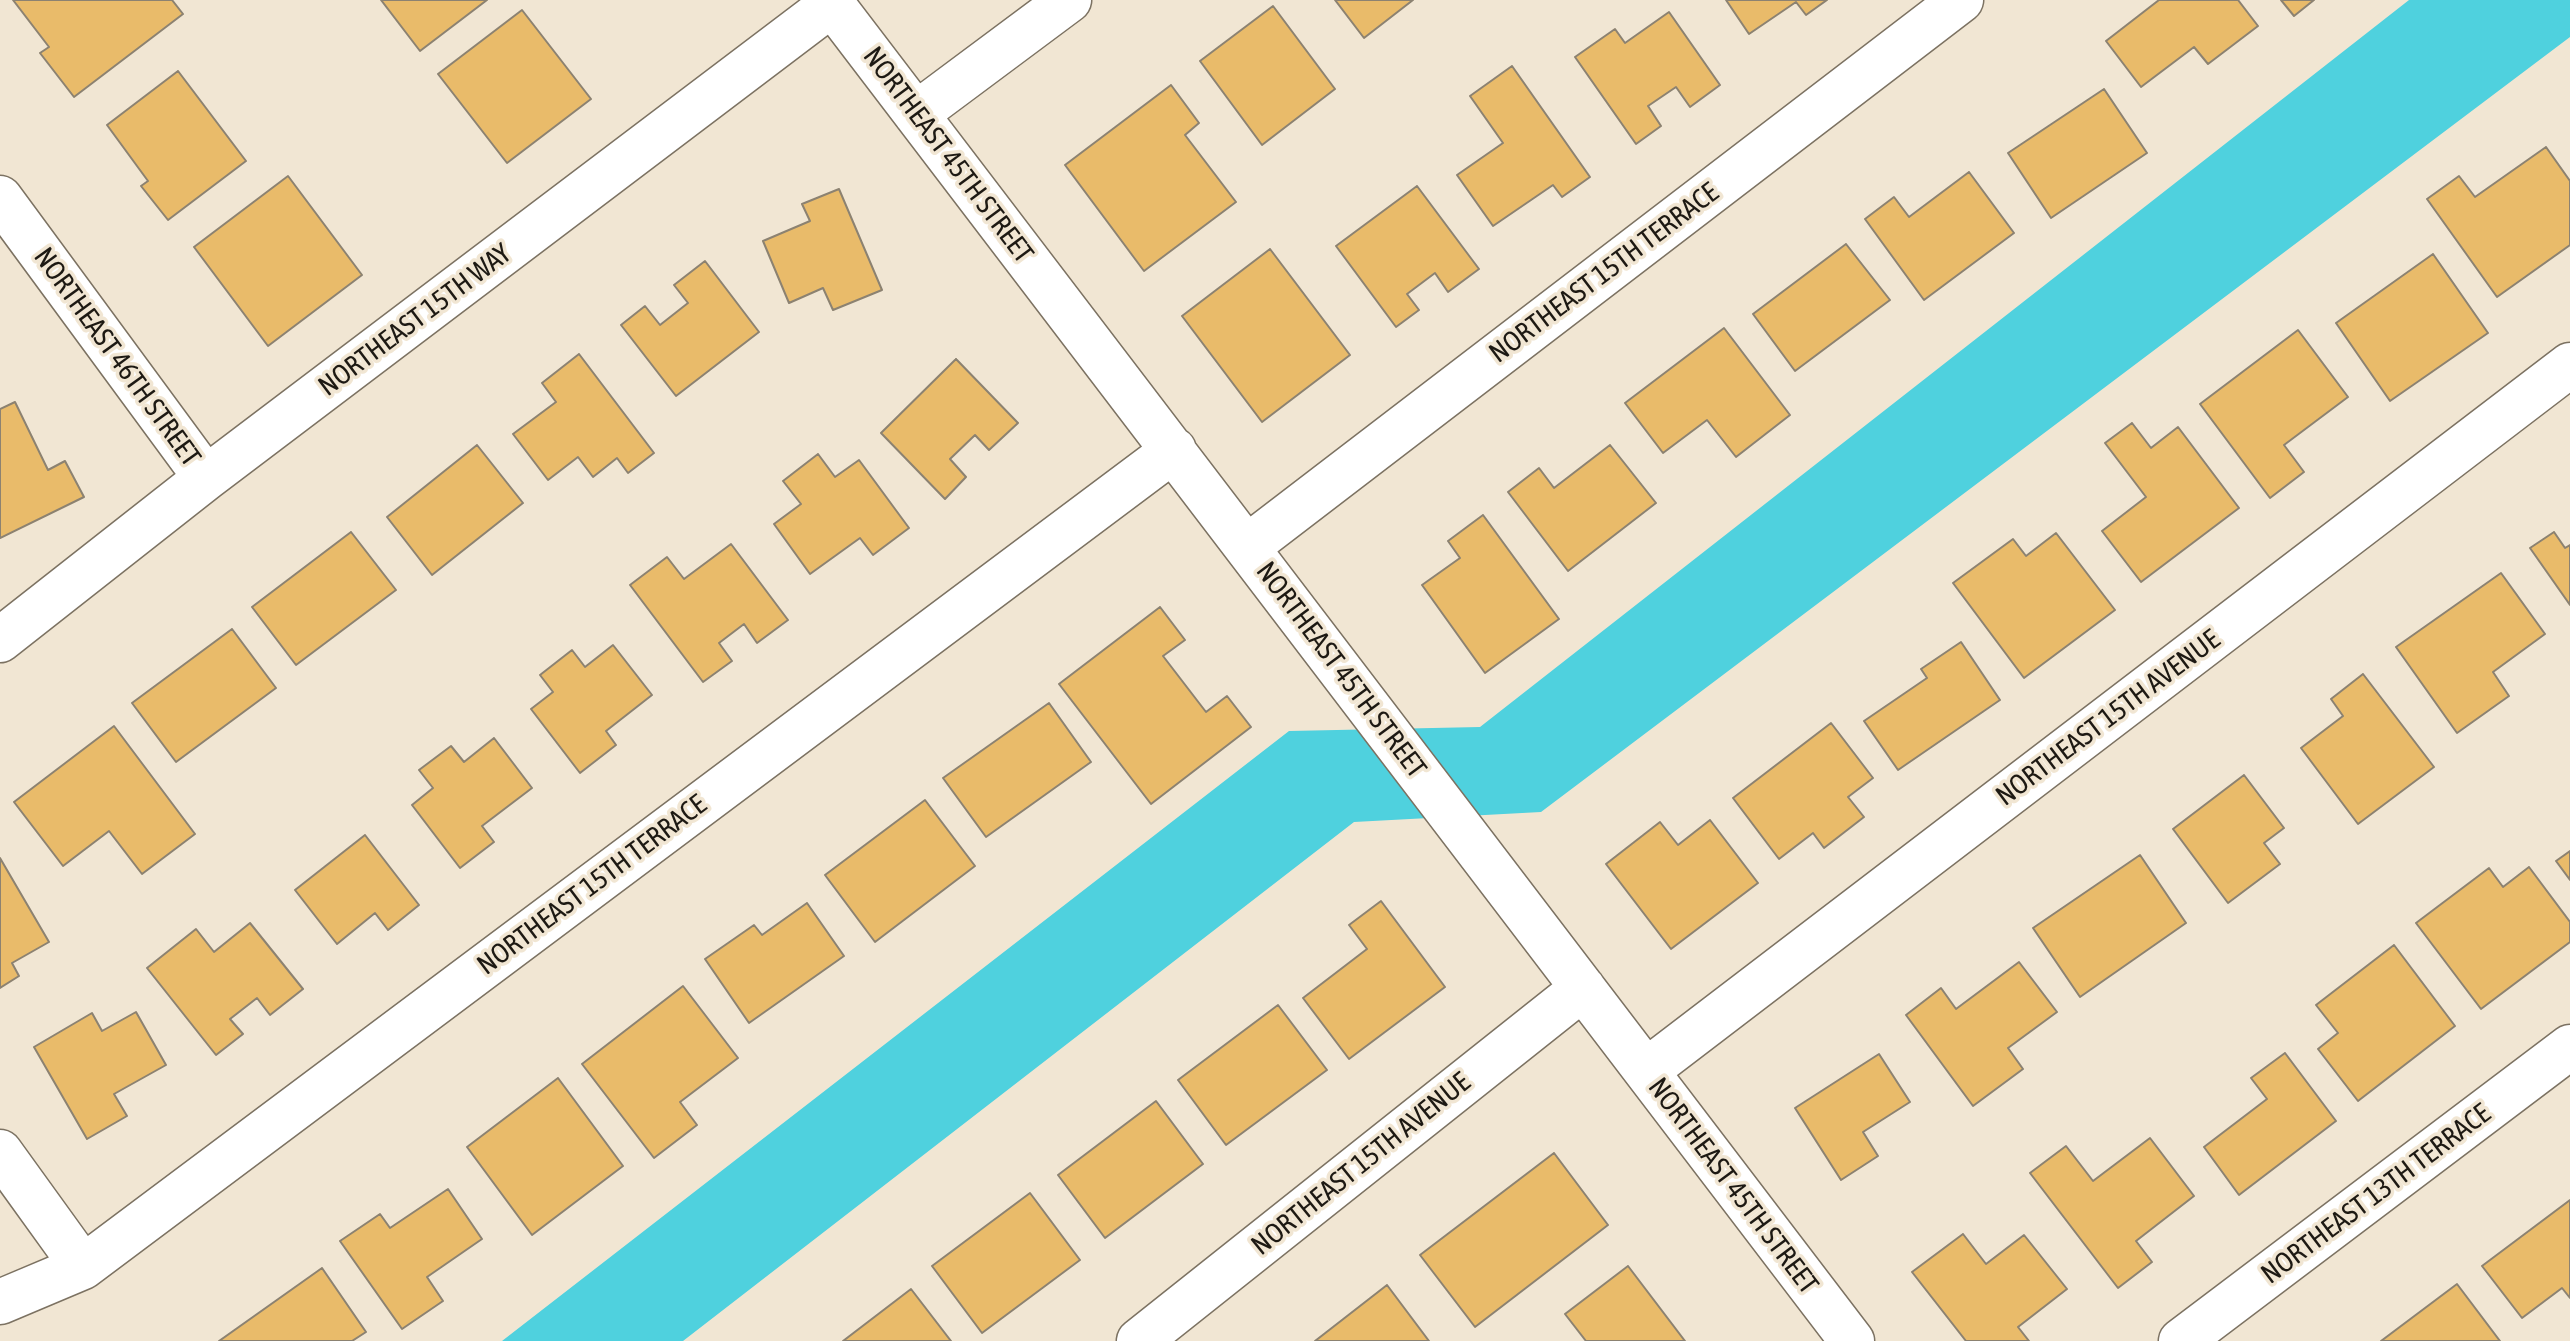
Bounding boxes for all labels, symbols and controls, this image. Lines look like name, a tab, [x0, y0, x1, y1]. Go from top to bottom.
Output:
street label: NORTHEAST 45TH STREET	[856, 40, 1040, 270]
street label: NORTHEAST 15TH TERRACE	[1483, 176, 1725, 370]
street label: NORTHEAST 15TH WAY	[312, 237, 518, 403]
street label: NORTHEAST 46TH STREET	[26, 241, 208, 473]
street label: NORTHEAST 45TH STREET	[1249, 555, 1433, 785]
street label: NORTHEAST 15TH AVENUE	[1989, 623, 2227, 813]
street label: NORTHEAST 15TH TERRACE	[471, 788, 713, 982]
street label: NORTHEAST 15TH AVENUE	[1245, 1066, 1477, 1262]
street label: NORTHEAST 45TH STREET	[1641, 1071, 1825, 1301]
street label: NORTHEAST 13TH TERRACE	[2255, 1097, 2497, 1291]

